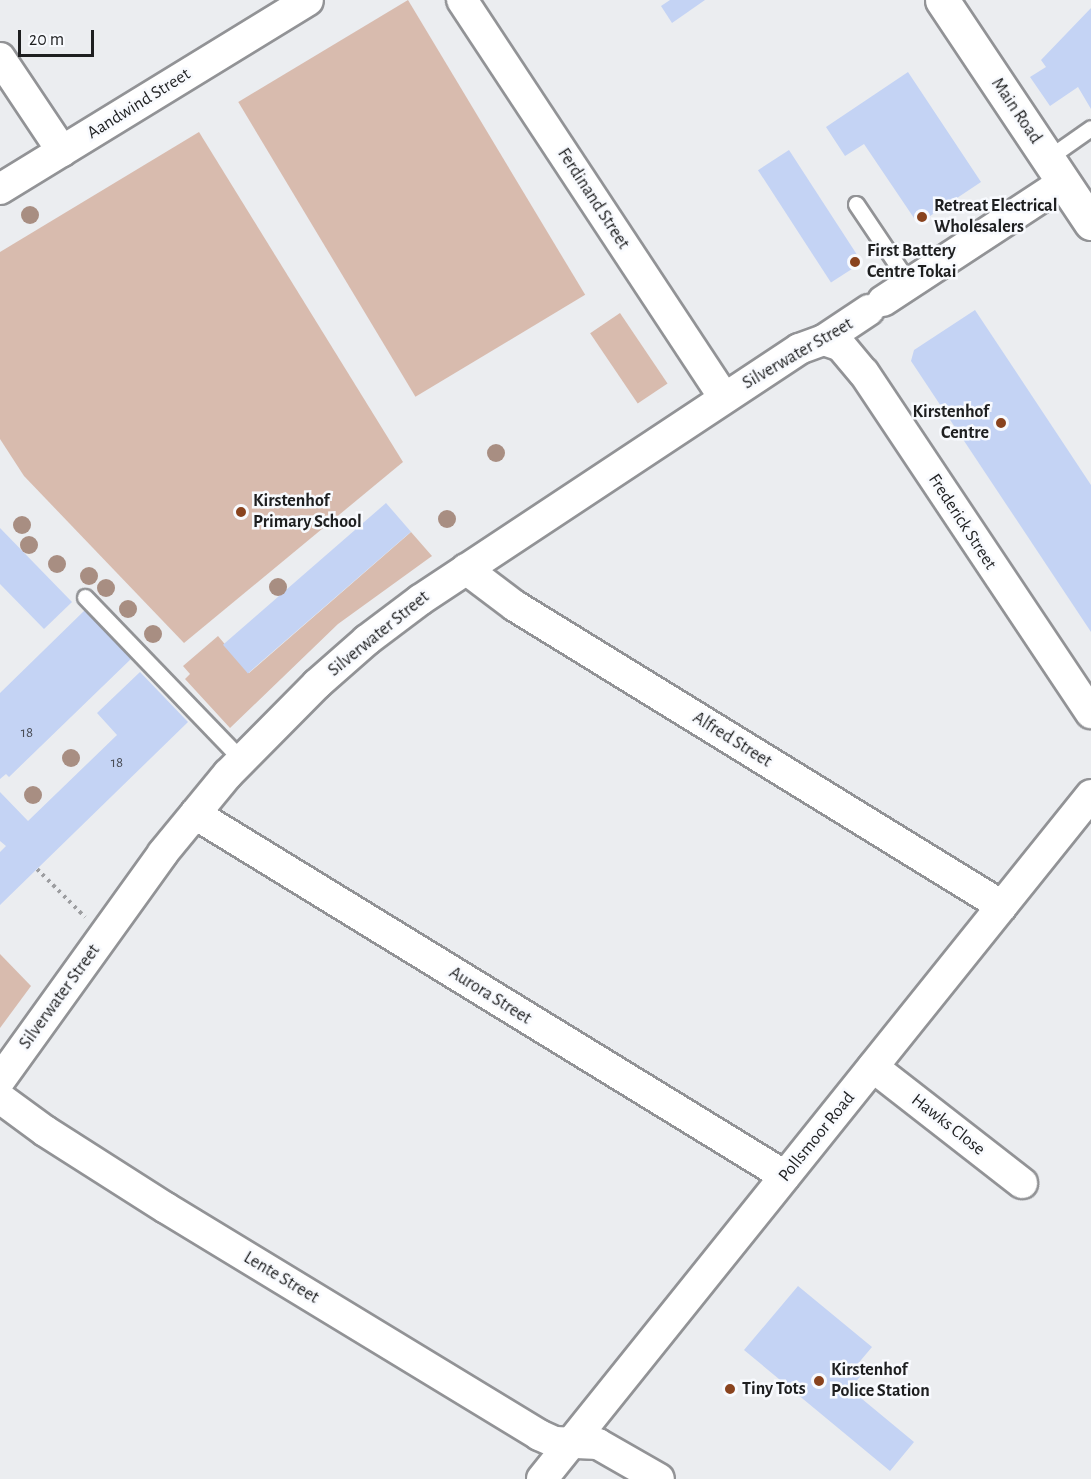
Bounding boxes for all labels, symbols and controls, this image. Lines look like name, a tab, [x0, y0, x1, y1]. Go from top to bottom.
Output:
scale bar	[21, 18, 98, 56]
text: 20 m	[29, 31, 64, 49]
street label: Aandwind Street	[83, 64, 195, 144]
street label: Main Road	[986, 74, 1046, 148]
street label: Ferdinand Street	[552, 144, 634, 254]
place label: Retreat Electrical Wholesalers	[934, 196, 1057, 238]
marker: Retreat Electrical Wholesalers	[915, 210, 929, 224]
place label: First Battery Centre Tokai	[867, 241, 956, 284]
marker: First Battery Centre Tokai	[848, 255, 862, 269]
street label: Silverwater Street	[739, 314, 857, 394]
place label: Kirstenhof Centre	[913, 402, 989, 444]
marker: Kirstenhof Centre	[994, 416, 1008, 430]
street label: Frederick Street	[923, 470, 1001, 574]
place label: Kirstenhof Primary School	[253, 491, 362, 534]
marker: Kirstenhof Primary School	[234, 505, 248, 519]
street label: Silverwater Street	[324, 587, 434, 681]
street label: Alfred Street	[689, 707, 775, 773]
house number: 18	[21, 724, 33, 742]
house number: 18	[111, 754, 123, 772]
street label: Silverwater Street	[15, 940, 105, 1054]
street label: Aurora Street	[445, 962, 535, 1030]
street label: Pollsmoor Road	[774, 1088, 860, 1186]
street label: Hawks Close	[907, 1090, 989, 1160]
street label: Lente Street	[239, 1247, 323, 1309]
place label: Kirstenhof Police Station	[831, 1360, 930, 1402]
marker: Kirstenhof Police Station	[812, 1374, 826, 1388]
place label: Tiny Tots	[742, 1378, 806, 1400]
marker: Tiny Tots	[723, 1382, 737, 1396]

